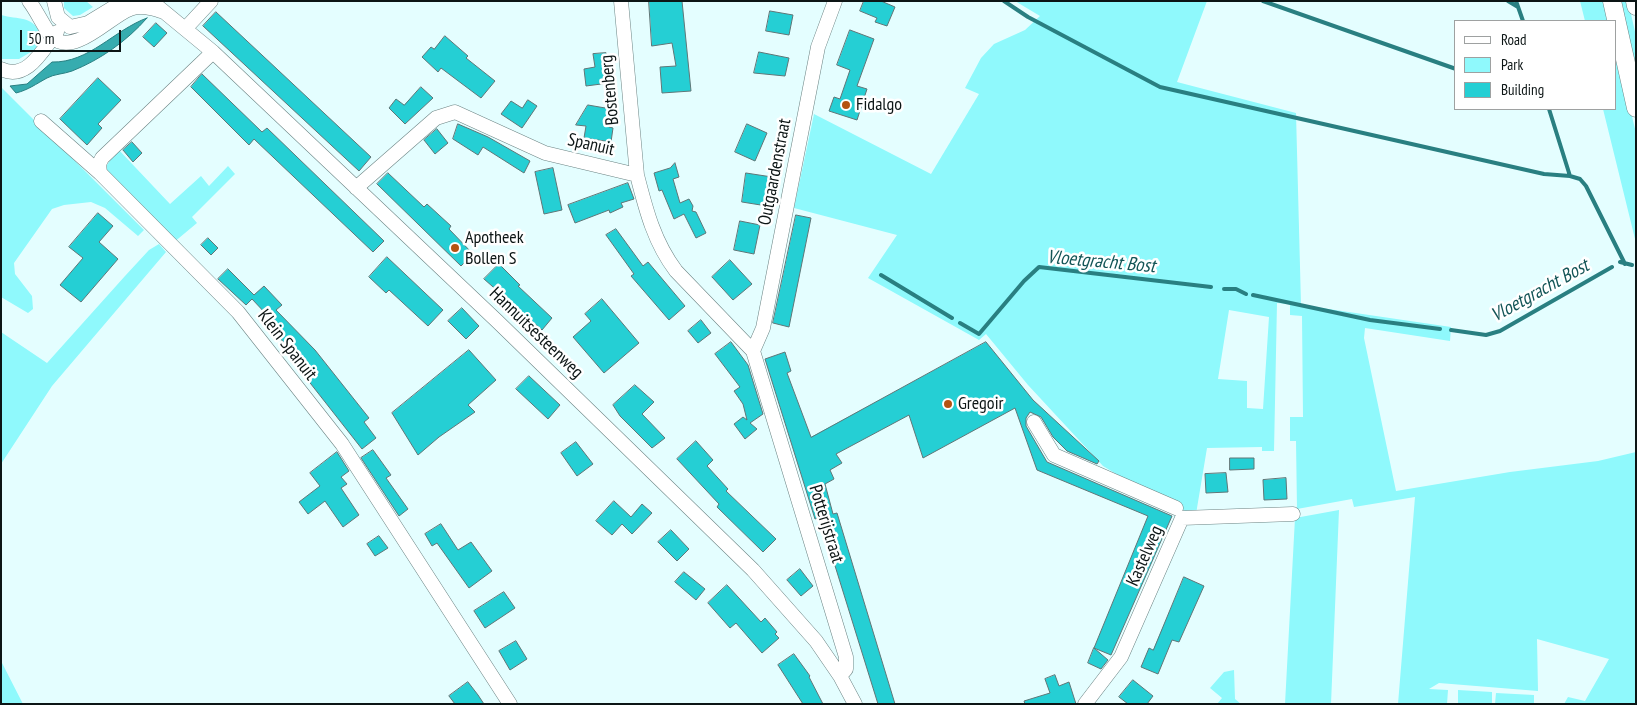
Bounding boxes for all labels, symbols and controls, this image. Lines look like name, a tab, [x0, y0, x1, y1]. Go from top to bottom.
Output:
scale bar	[22, 20, 124, 52]
legend	[1454, 20, 1617, 110]
text: 50 m	[28, 29, 54, 48]
text: Road	[1501, 30, 1527, 49]
street label: Bostenberg	[596, 54, 624, 126]
text: Park	[1501, 55, 1523, 74]
text: Building	[1501, 80, 1544, 99]
place label: Fidalgo	[856, 94, 902, 116]
marker: Fidalgo	[840, 99, 852, 111]
street label: Outgaardenstraat	[754, 117, 796, 227]
street label: Spanuit	[566, 129, 616, 161]
place label: Apotheek Bollen S	[465, 227, 524, 270]
marker: Apotheek Bollen S	[449, 242, 461, 254]
water label: Vloetgracht Bost	[1046, 246, 1156, 278]
water label: Vloetgracht Bost	[1487, 255, 1593, 327]
street label: Hannuitsesteenweg	[485, 283, 587, 383]
street label: Klein Spanuit	[253, 305, 321, 385]
place label: Gregoir	[958, 393, 1003, 415]
marker: Gregoir	[942, 398, 954, 410]
street label: Potterijstraat	[804, 482, 848, 566]
street label: Kastelweg	[1122, 522, 1168, 590]

